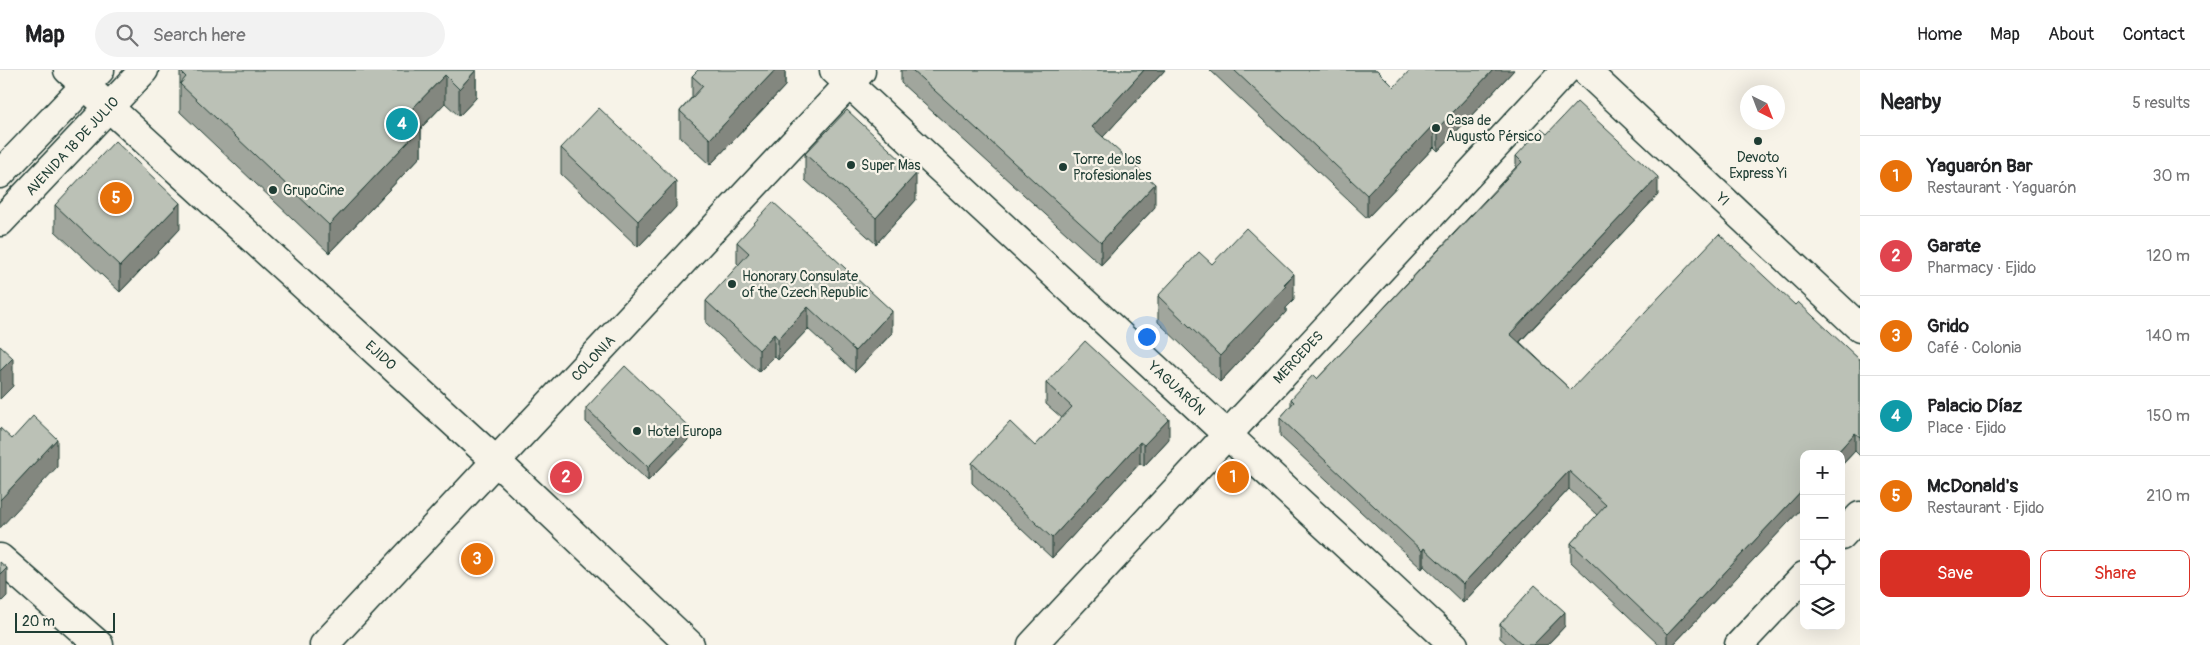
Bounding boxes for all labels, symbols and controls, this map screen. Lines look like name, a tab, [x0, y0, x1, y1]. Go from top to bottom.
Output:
search box	[95, 12, 445, 57]
text: Map	[25, 20, 65, 49]
icon: search	[113, 21, 141, 49]
text: Search here	[153, 23, 246, 47]
text: Home	[1917, 23, 1962, 46]
text: Map	[1990, 23, 2020, 46]
text: About	[2048, 23, 2094, 46]
text: Contact	[2122, 23, 2185, 46]
north arrow	[1740, 85, 1785, 130]
text: Nearby	[1880, 89, 1941, 116]
street label: AVENIDA 18 DE JULIO	[22, 93, 123, 199]
text: 5 results	[2132, 93, 2190, 113]
pin: 4	[386, 105, 418, 143]
place label: Casa de Augusto Pérsico	[1446, 112, 1542, 145]
marker: Casa de Augusto Pérsico	[1430, 122, 1442, 134]
marker: Devoto Express Yi	[1752, 135, 1764, 147]
place label: Devoto Express Yi	[1729, 149, 1787, 182]
place label: Torre de los Profesionales	[1073, 151, 1152, 184]
text: Yaguarón Bar	[1927, 154, 2033, 178]
place label: Super Mas	[861, 157, 921, 174]
marker: Super Mas	[845, 159, 857, 171]
marker: Torre de los Profesionales	[1057, 161, 1069, 173]
text: 1	[1893, 166, 1899, 186]
text: 30 m	[2152, 166, 2190, 186]
text: Restaurant · Yaguarón	[1927, 178, 2076, 198]
pin: 5	[100, 179, 132, 217]
place label: GrupoCine	[283, 182, 344, 199]
marker: GrupoCine	[267, 184, 279, 196]
street label: YI	[1712, 188, 1733, 210]
text: Garate	[1927, 234, 1981, 258]
text: 2	[1892, 246, 1900, 266]
text: 120 m	[2146, 246, 2190, 266]
text: Pharmacy · Ejido	[1927, 258, 2036, 278]
place label: Honorary Consulate of the Czech Republic	[742, 268, 868, 301]
marker: Honorary Consulate of the Czech Republic	[726, 278, 738, 290]
text: Grido	[1927, 314, 1969, 338]
your location	[1134, 324, 1160, 350]
text: 3	[1892, 326, 1900, 346]
text: 140 m	[2146, 326, 2190, 346]
street label: MERCEDES	[1270, 328, 1327, 387]
street label: COLONIA	[568, 332, 619, 385]
street label: EJIDO	[362, 337, 400, 374]
text: Café · Colonia	[1927, 338, 2021, 358]
street label: YAGUARÓN	[1144, 356, 1209, 419]
text: Palacio Díaz	[1927, 394, 2022, 418]
text: 4	[1891, 406, 1901, 426]
text: 150 m	[2146, 406, 2190, 426]
text: Place · Ejido	[1927, 418, 2006, 438]
place label: Hotel Europa	[647, 423, 722, 440]
marker: Hotel Europa	[631, 425, 643, 437]
map controls	[1800, 450, 1845, 630]
button: +	[1800, 450, 1845, 495]
pin: 2	[550, 458, 582, 496]
pin: 1	[1217, 458, 1249, 496]
text: McDonald's	[1927, 474, 2018, 498]
text: 5	[1892, 486, 1900, 506]
text: 210 m	[2146, 486, 2190, 506]
button: −	[1800, 495, 1845, 540]
text: Restaurant · Ejido	[1927, 498, 2044, 518]
pin: 3	[461, 540, 493, 578]
button: locate	[1800, 540, 1845, 585]
button: Save	[1880, 550, 2030, 597]
button: Share	[2040, 550, 2190, 597]
button: layers	[1800, 585, 1845, 630]
scale bar	[15, 610, 115, 633]
text: 20 m	[22, 613, 55, 630]

